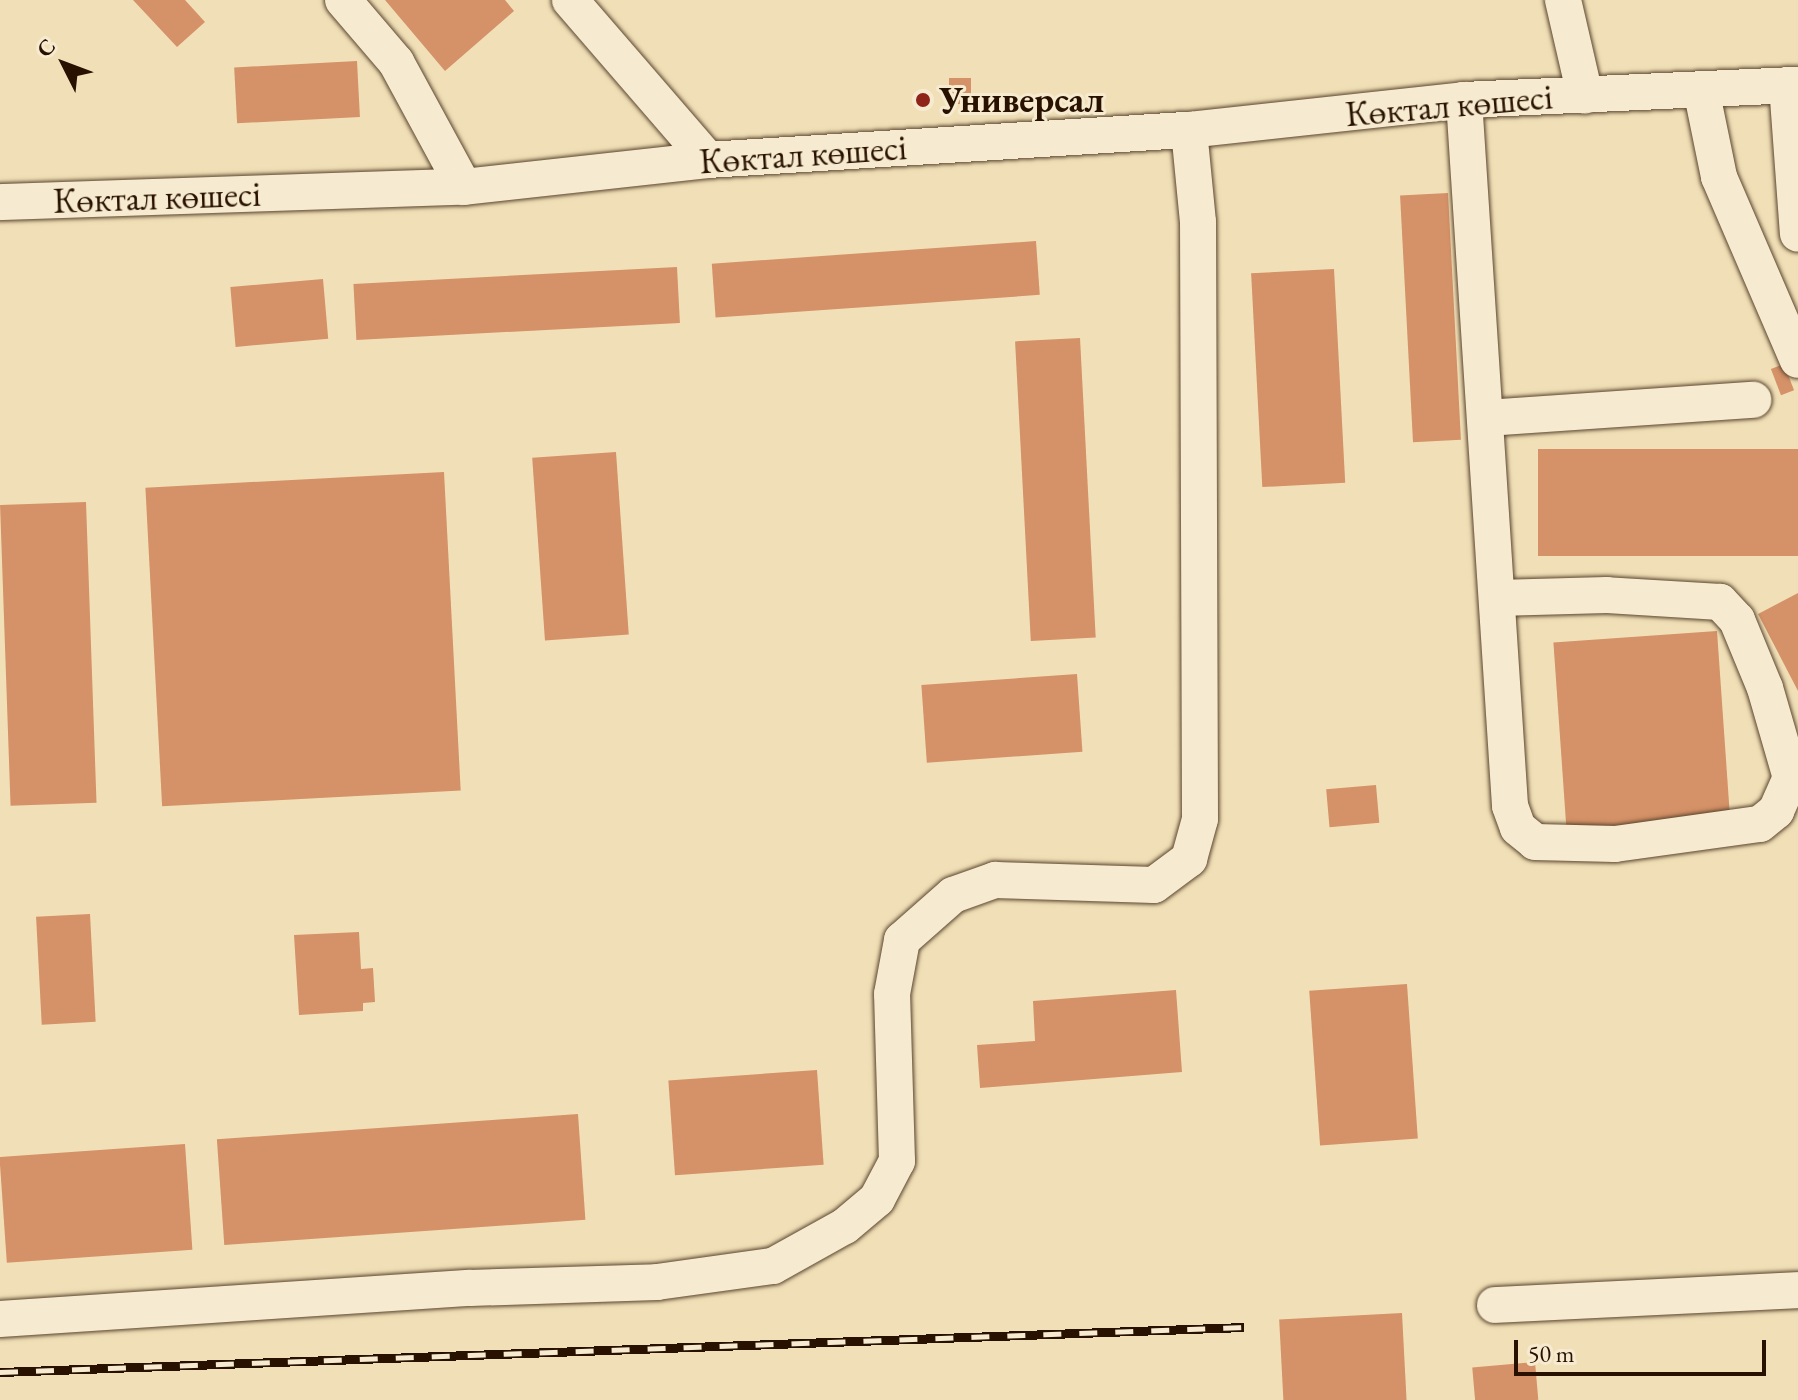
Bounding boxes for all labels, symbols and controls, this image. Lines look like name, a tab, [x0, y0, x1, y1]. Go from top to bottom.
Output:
north arrow	[24, 24, 104, 104]
text: С	[30, 32, 62, 63]
street label: Көктал көшесі	[1343, 74, 1555, 136]
place label: Универсал	[939, 78, 1104, 122]
marker: Универсал	[914, 91, 932, 109]
street label: Көктал көшесі	[698, 125, 908, 183]
street label: Көктал көшесі	[52, 172, 262, 222]
scale bar	[1518, 1324, 1770, 1374]
text: 50 m	[1528, 1338, 1575, 1369]

